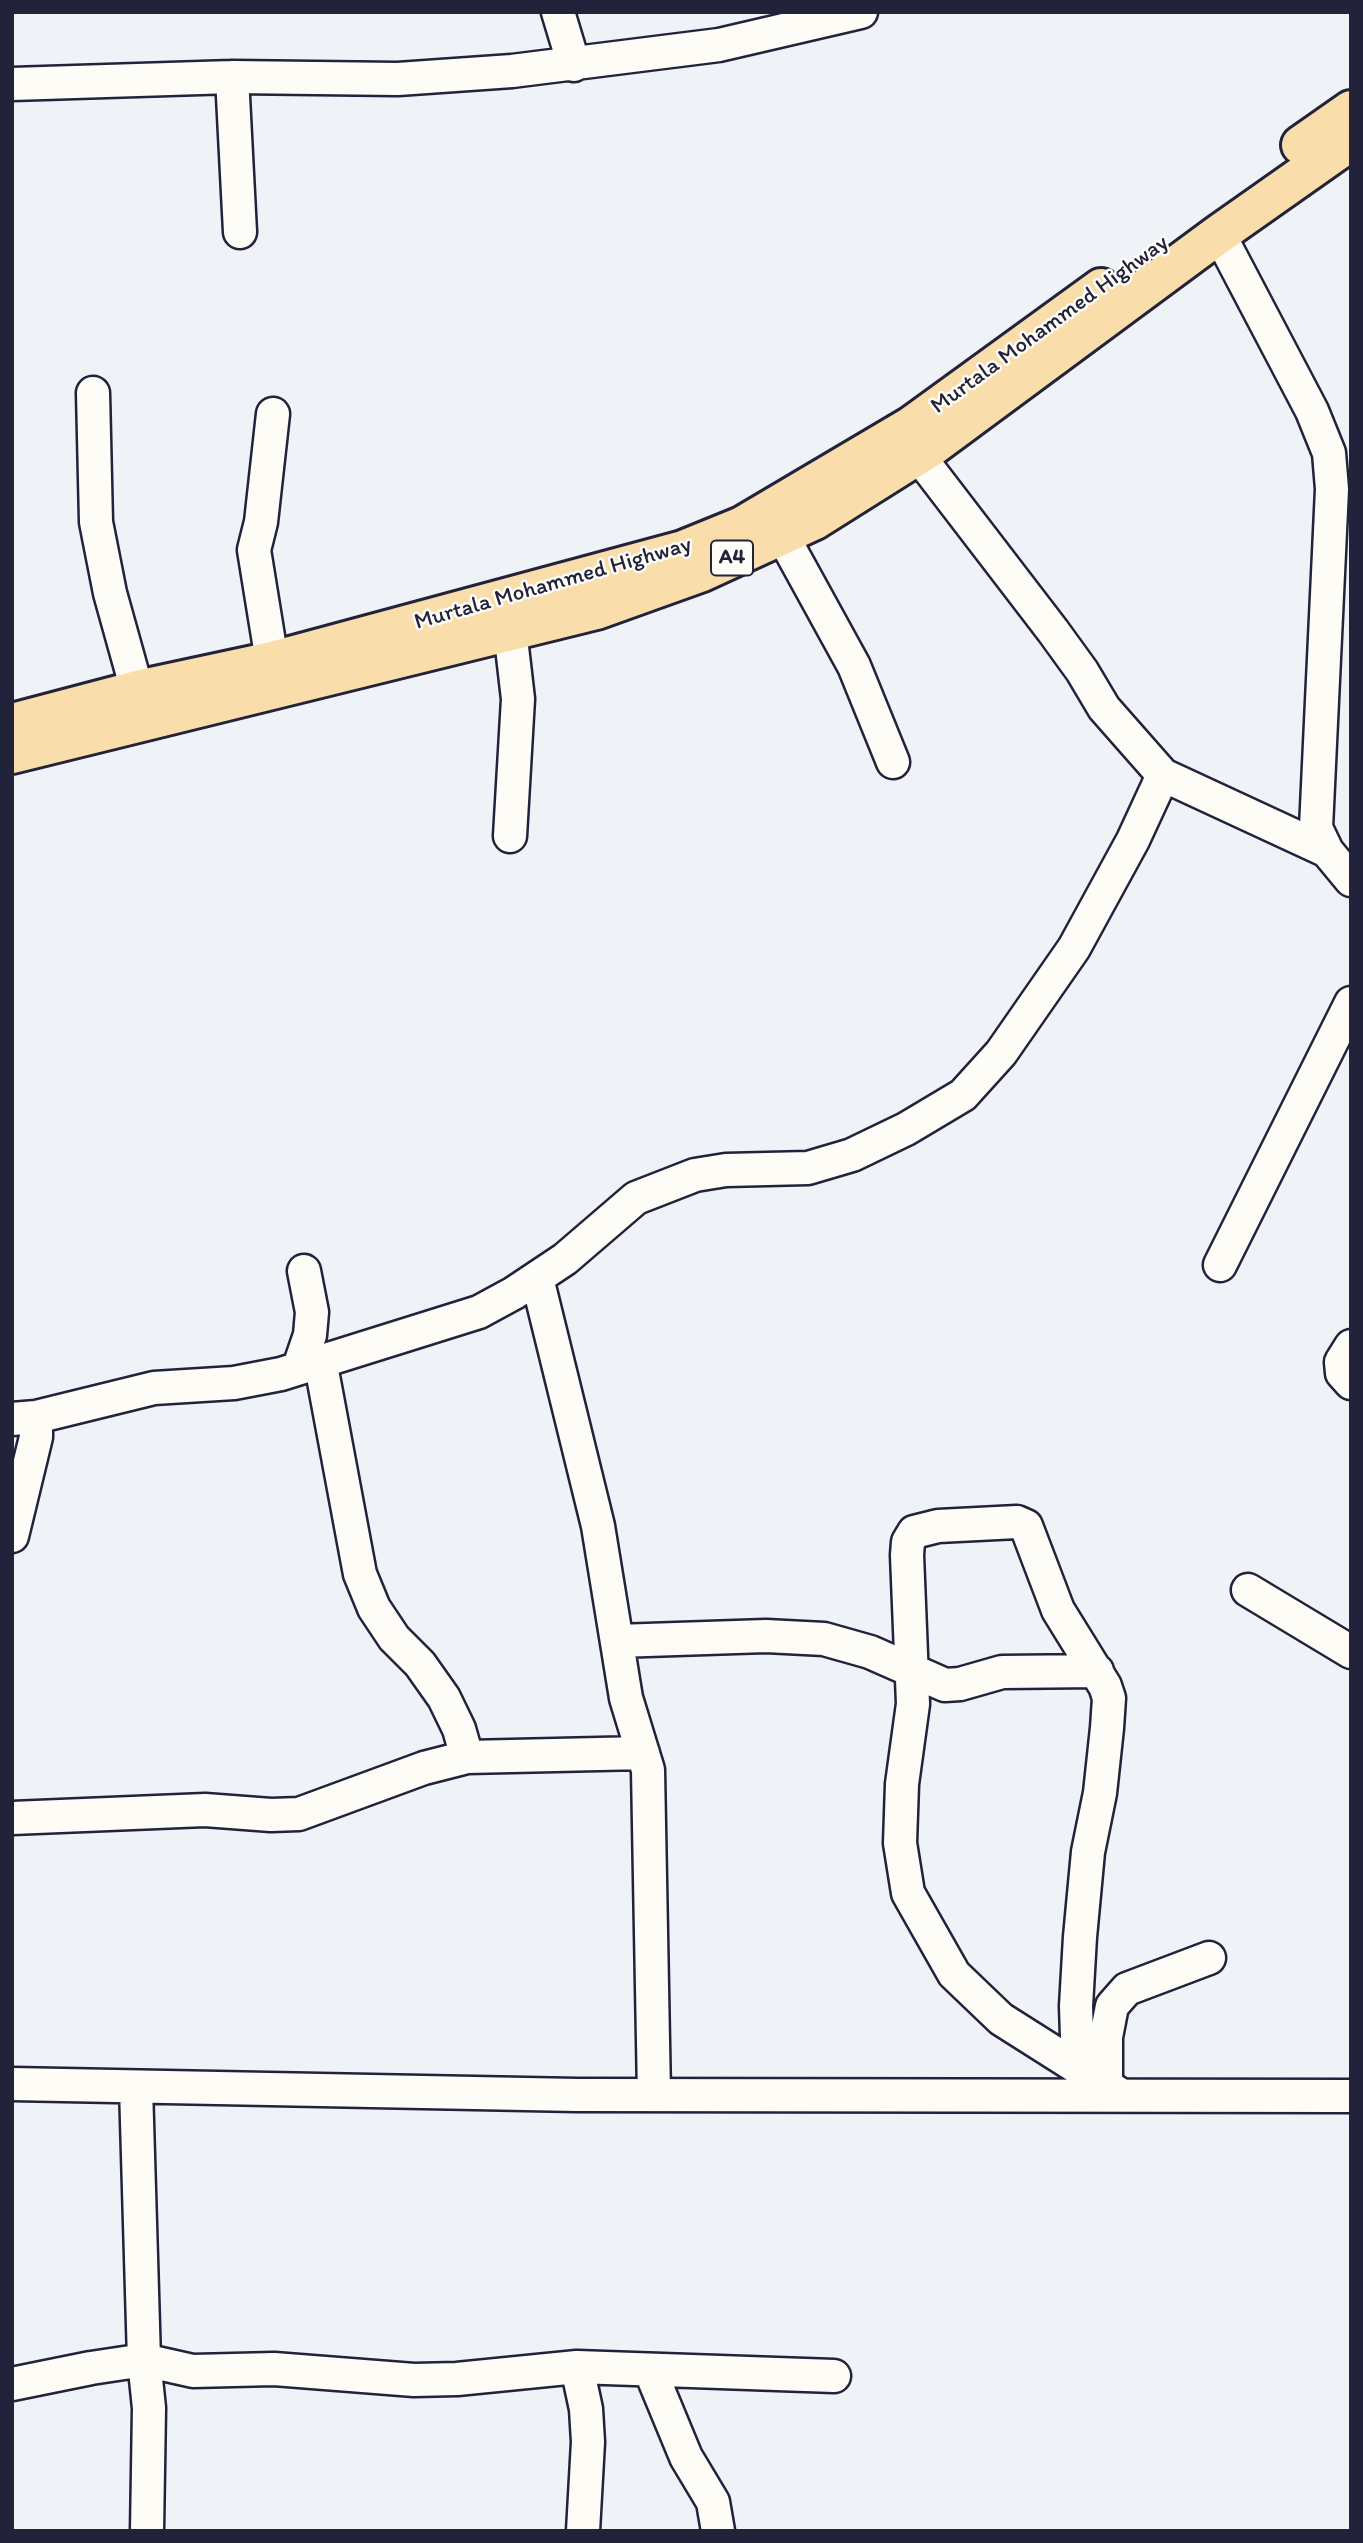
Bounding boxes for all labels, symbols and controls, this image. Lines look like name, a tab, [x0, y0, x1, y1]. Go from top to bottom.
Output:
street label: Murtala Mohammed Highway	[926, 229, 1174, 421]
street label: Murtala Mohammed Highway	[411, 531, 695, 637]
road number: A4	[711, 540, 753, 576]

